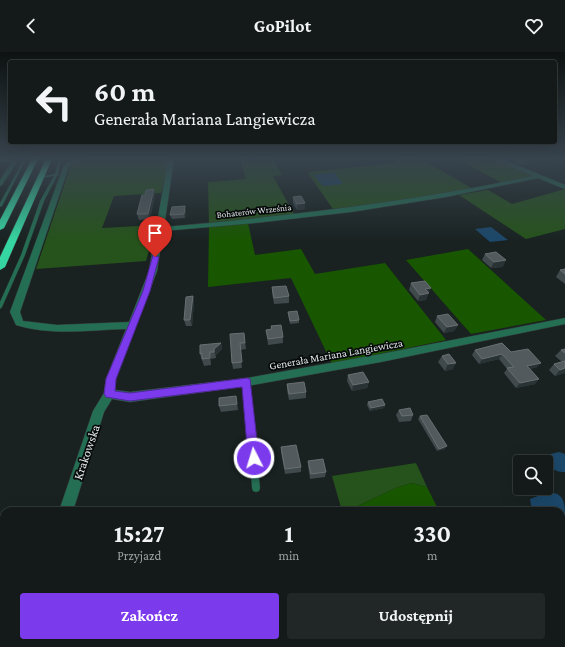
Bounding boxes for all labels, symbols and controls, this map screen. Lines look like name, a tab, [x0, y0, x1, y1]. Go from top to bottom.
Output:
icon: back	[20, 15, 42, 37]
icon: heart	[523, 15, 545, 37]
text: GoPilot	[254, 16, 311, 36]
icon: left	[28, 76, 80, 128]
text: 60 m	[94, 76, 155, 107]
text: Generała Mariana Langiewicza	[94, 109, 315, 129]
street label: Bohaterów Września	[216, 202, 292, 220]
pin	[138, 216, 172, 257]
icon: arrive	[144, 222, 166, 244]
street label: Generała Mariana Langiewicza	[268, 336, 404, 373]
street label: Krakowska	[70, 423, 103, 482]
position arrow	[233, 437, 275, 479]
map controls	[513, 455, 553, 495]
button: search	[513, 455, 553, 495]
text: 15:27	[114, 520, 165, 547]
text: 1	[284, 520, 293, 547]
text: 330	[413, 520, 451, 547]
text: Przyjazd	[117, 548, 161, 563]
text: min	[278, 548, 299, 563]
text: m	[427, 548, 437, 563]
button: Zakończ	[20, 593, 279, 639]
button: Udostępnij	[287, 593, 545, 639]

